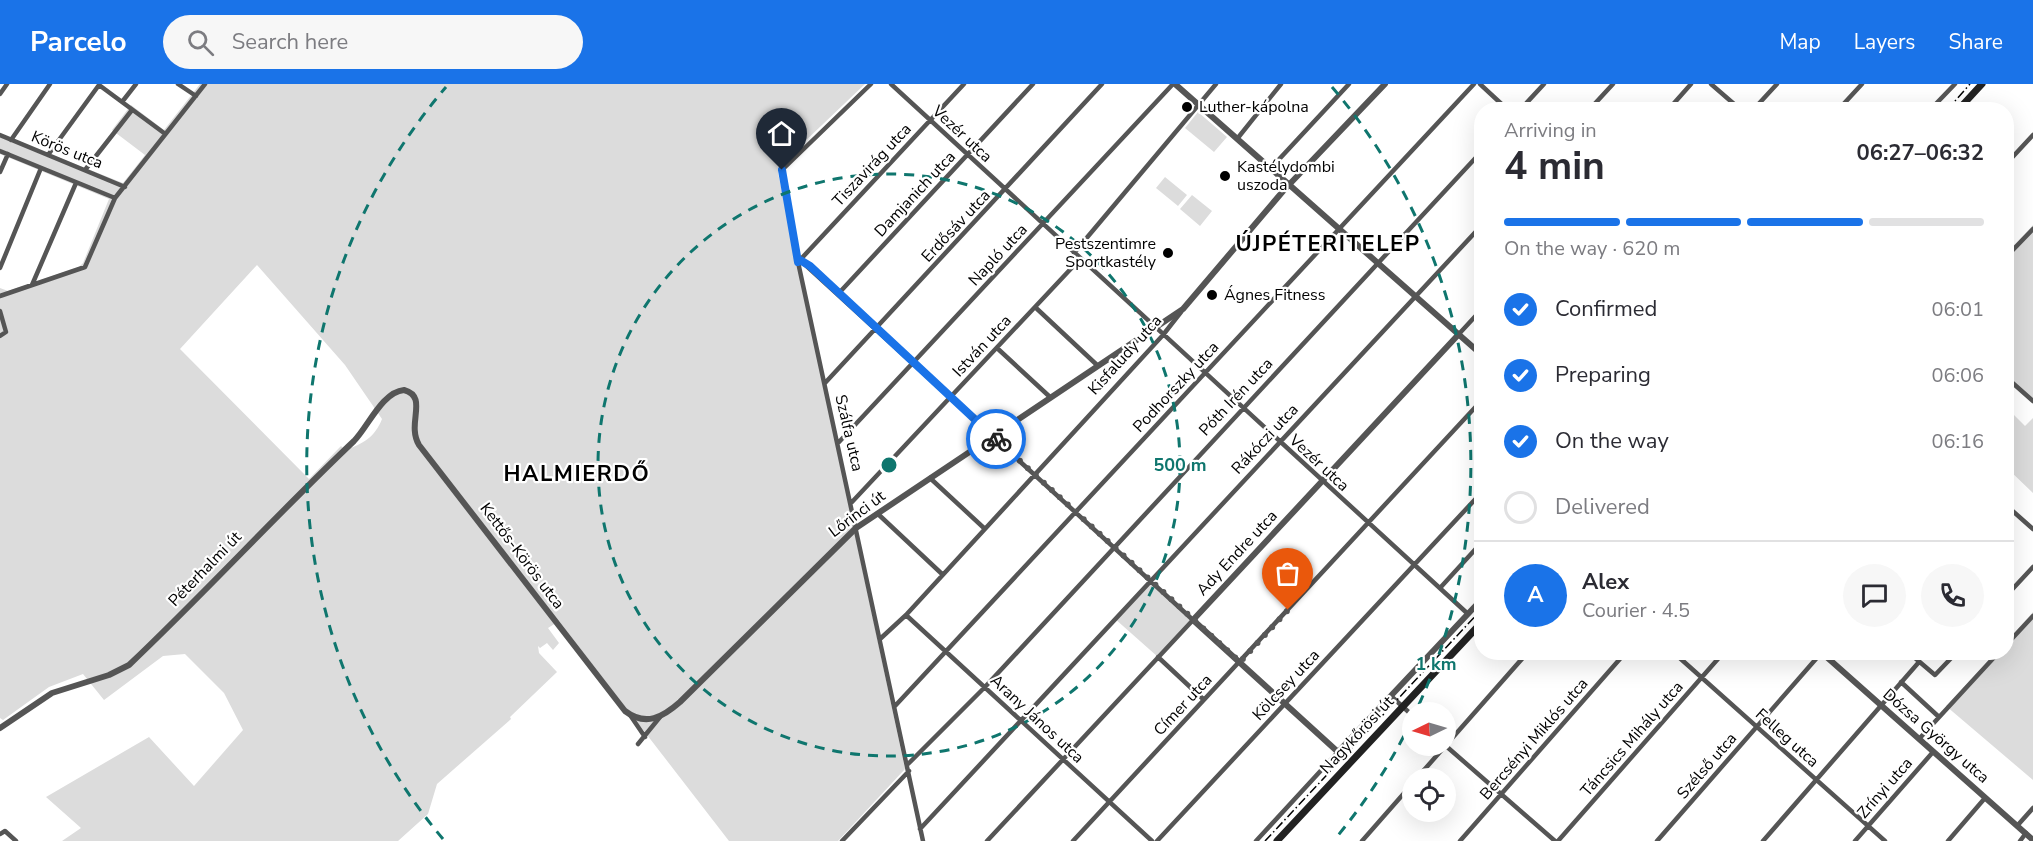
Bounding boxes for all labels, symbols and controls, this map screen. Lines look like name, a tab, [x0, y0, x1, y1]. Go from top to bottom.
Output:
search box	[163, 15, 583, 69]
text: Parcelo	[30, 23, 127, 61]
icon: search	[184, 26, 217, 59]
text: Search here	[232, 27, 348, 57]
text: Map	[1779, 28, 1821, 56]
text: Layers	[1854, 28, 1915, 56]
text: Share	[1948, 28, 2003, 56]
place label: Luther-kápolna	[1199, 96, 1309, 118]
street label: Vezér utca	[927, 100, 997, 167]
marker: Luther-kápolna	[1180, 100, 1194, 114]
pin	[756, 108, 807, 170]
icon: home	[765, 117, 798, 150]
text: Arriving in	[1504, 117, 1597, 144]
street label: Tiszavirág utca	[828, 119, 916, 211]
street label: Körös utca	[28, 126, 106, 174]
text: 06:27–06:32	[1856, 138, 1984, 168]
text: 4 min	[1504, 140, 1605, 193]
street label: Damjanich utca	[869, 146, 961, 242]
place label: Kastélydombi uszoda	[1237, 156, 1335, 196]
marker: Kastélydombi uszoda	[1218, 169, 1232, 183]
street label: Erdősáv utca	[917, 185, 995, 267]
street label: Napló utca	[963, 219, 1033, 291]
district label: ÚJPÉTERITELEP	[1235, 229, 1421, 259]
place label: Pestszentimre Sportkastély	[1055, 233, 1157, 273]
text: On the way · 620 m	[1504, 235, 1680, 262]
marker: Pestszentimre Sportkastély	[1161, 246, 1175, 260]
place label: Ágnes Fitness	[1224, 284, 1325, 306]
marker: Ágnes Fitness	[1205, 288, 1219, 302]
icon: check	[1504, 293, 1537, 326]
text: Confirmed	[1555, 294, 1657, 324]
text: 06:01	[1931, 296, 1984, 323]
street label: István utca	[948, 310, 1016, 382]
street label: Kisfaludy utca	[1083, 310, 1167, 400]
street label: Podhorszky utca	[1128, 337, 1224, 437]
street label: Póth Irén utca	[1194, 353, 1278, 441]
icon: check	[1504, 359, 1537, 392]
text: Preparing	[1555, 360, 1651, 390]
text: 06:06	[1931, 362, 1984, 389]
street label: Szálfa utca	[829, 392, 869, 474]
street label: Rákóczi utca	[1227, 399, 1303, 479]
courier	[966, 409, 1026, 469]
icon: bike	[980, 423, 1013, 456]
icon: check	[1504, 425, 1537, 458]
text: On the way	[1555, 426, 1669, 456]
text: 06:16	[1931, 428, 1984, 455]
street label: Vezér utca	[1284, 429, 1354, 496]
text: 500 m	[1153, 453, 1207, 477]
centre of rings	[879, 455, 899, 475]
district label: HALMIERDŐ	[504, 459, 650, 489]
street label: Lőrinci út	[824, 485, 890, 543]
text: Delivered	[1555, 492, 1650, 522]
street label: Kettős-Körös utca	[475, 498, 569, 614]
street label: Ady Endre utca	[1192, 505, 1282, 601]
street label: Péterhalmi út	[164, 526, 247, 611]
pin	[1262, 548, 1313, 610]
icon: bag	[1271, 557, 1304, 590]
button: chat	[1843, 564, 1906, 627]
button: phone	[1921, 564, 1984, 627]
text: Alex	[1582, 567, 1629, 597]
text: A	[1527, 580, 1544, 610]
text: Courier · 4.5	[1582, 597, 1690, 624]
street label: Kölcsey utca	[1247, 645, 1325, 725]
text: 1 km	[1415, 652, 1457, 676]
street label: Címer utca	[1149, 669, 1217, 741]
street label: Arany János utca	[985, 670, 1089, 768]
street label: Bercsényi Miklós utca	[1475, 673, 1593, 805]
street label: Táncsics Mihály utca	[1576, 677, 1688, 801]
street label: Dózsa György utca	[1878, 684, 1994, 788]
street label: Nagykőrösi út	[1315, 691, 1399, 779]
north arrow	[1402, 702, 1456, 756]
map controls	[1402, 702, 1456, 822]
street label: Felleg utca	[1750, 703, 1824, 773]
street label: Szélső utca	[1672, 728, 1742, 804]
street label: Zrínyi utca	[1852, 753, 1918, 823]
button: locate	[1402, 768, 1456, 822]

